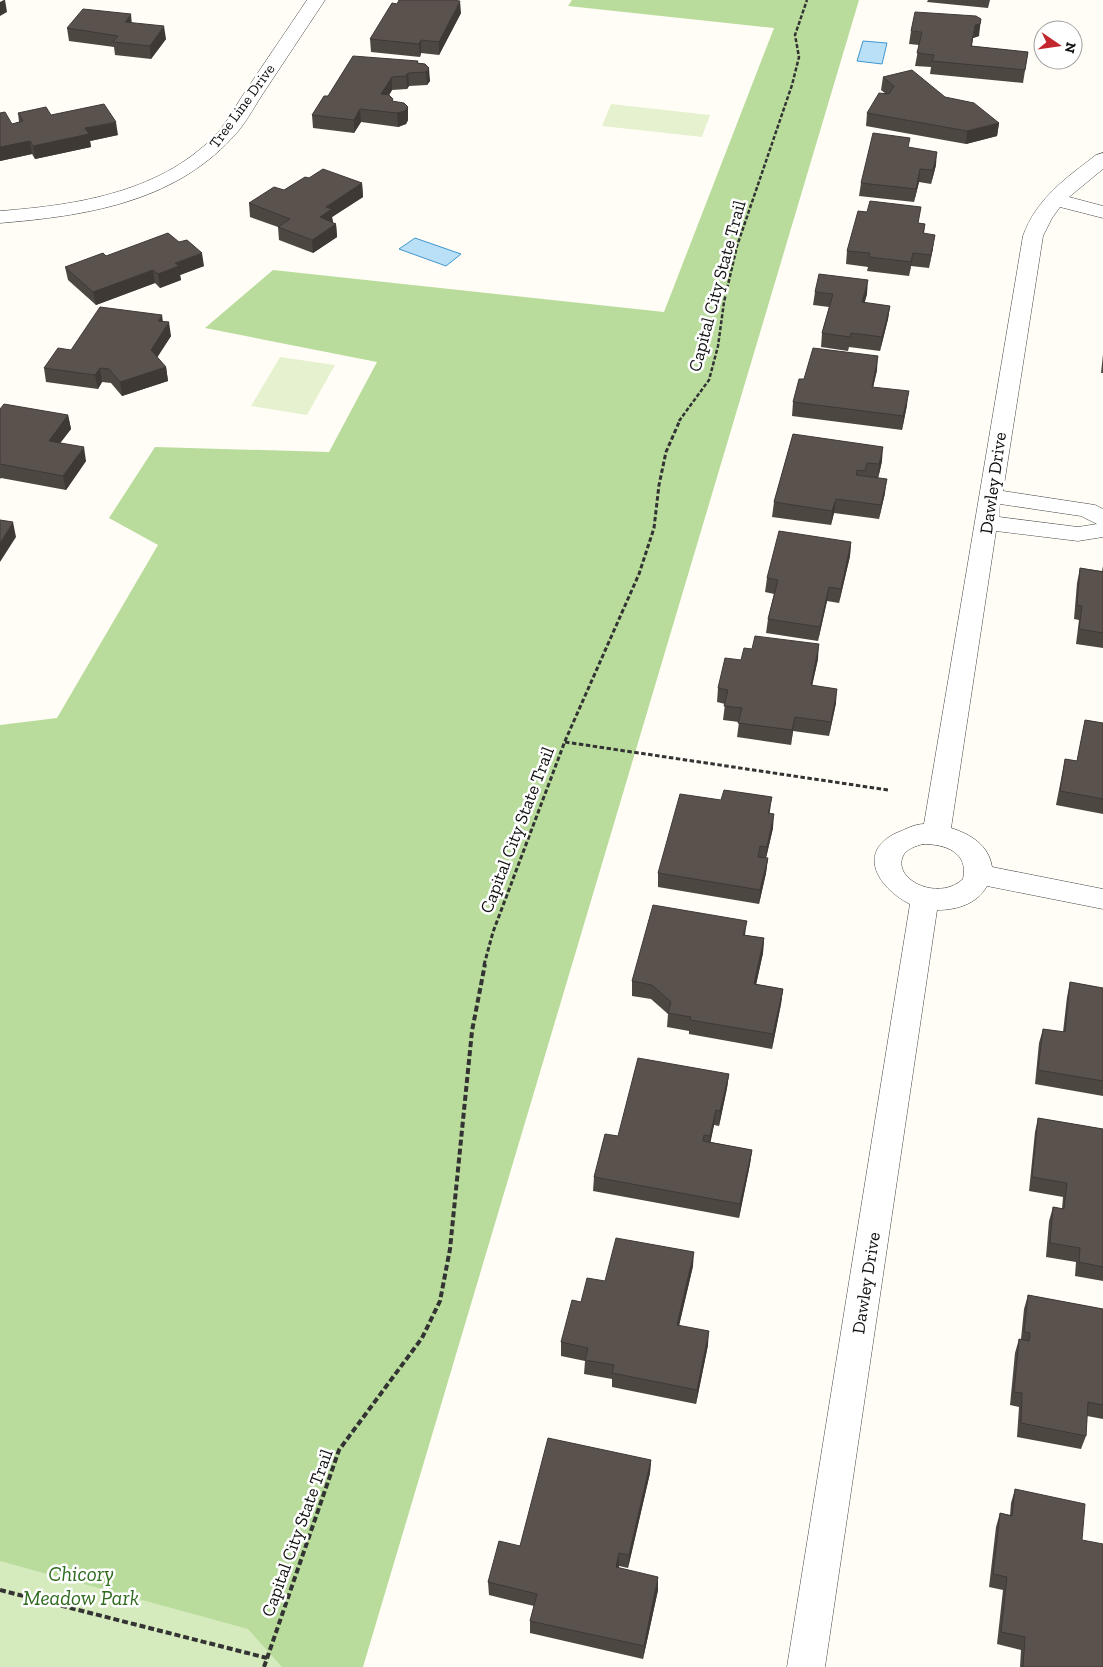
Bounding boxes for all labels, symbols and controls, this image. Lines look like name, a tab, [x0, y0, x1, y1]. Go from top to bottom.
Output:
north arrow	[1033, 20, 1083, 70]
text: N	[1061, 41, 1080, 55]
street label: Tree Line Drive	[205, 60, 279, 152]
street label: Capital City State Trail	[684, 198, 751, 374]
street label: Dawley Drive	[975, 431, 1011, 535]
street label: Capital City State Trail	[475, 743, 559, 916]
street label: Dawley Drive	[847, 1231, 885, 1335]
street label: Capital City State Trail	[256, 1446, 338, 1620]
park label: Chicory Meadow Park	[23, 1561, 139, 1610]

